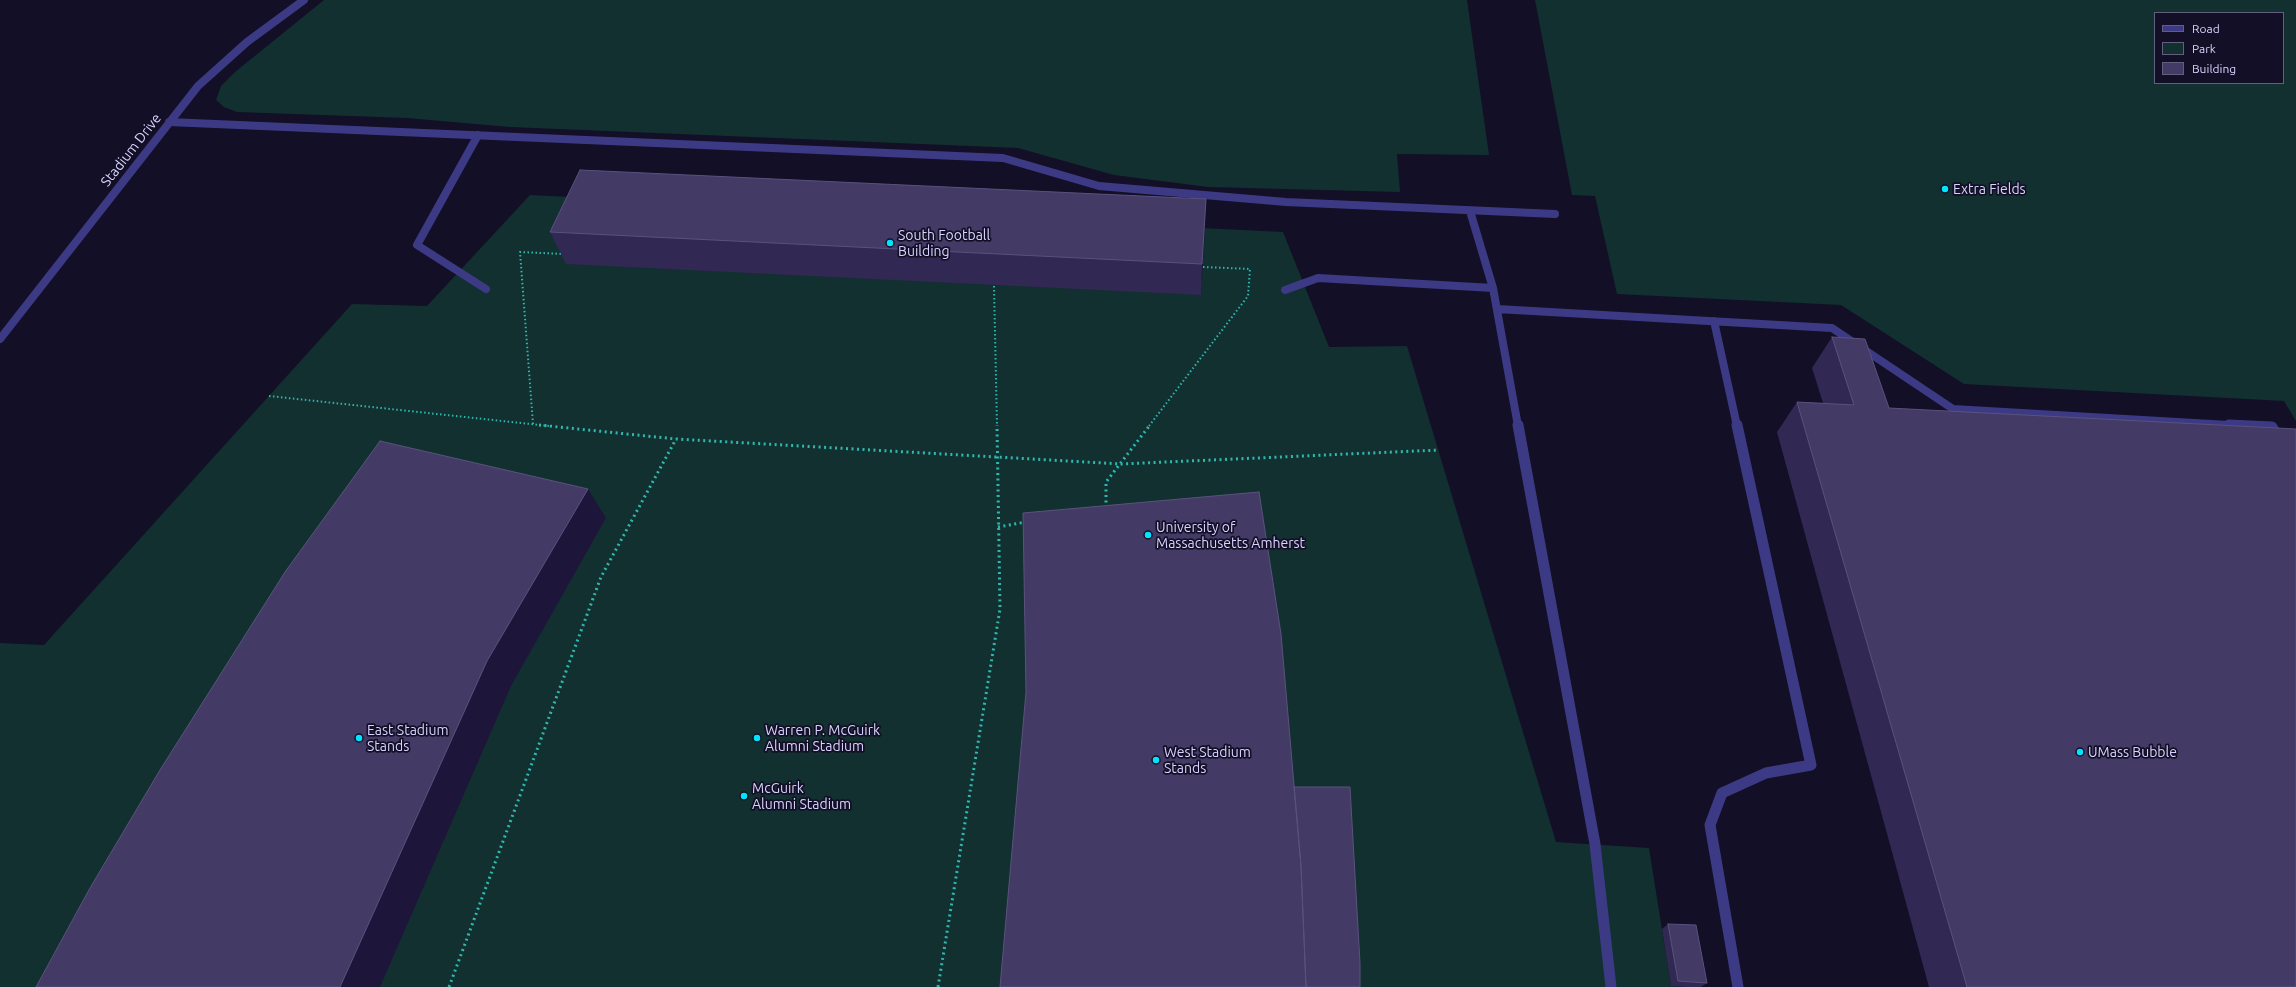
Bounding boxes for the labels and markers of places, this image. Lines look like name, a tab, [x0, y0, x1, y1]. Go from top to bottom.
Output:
place label: Extra Fields	[1953, 181, 2026, 197]
marker: Extra Fields	[1940, 184, 1950, 194]
place label: South Football Building	[898, 227, 990, 260]
marker: South Football Building	[885, 238, 895, 248]
place label: University of Massachusetts Amherst	[1156, 519, 1305, 552]
marker: University of Massachusetts Amherst	[1143, 530, 1153, 540]
place label: East Stadium Stands	[367, 722, 448, 754]
place label: Warren P. McGuirk Alumni Stadium	[765, 722, 880, 754]
marker: East Stadium Stands	[354, 733, 364, 743]
marker: Warren P. McGuirk Alumni Stadium	[752, 733, 762, 743]
place label: West Stadium Stands	[1164, 744, 1251, 776]
place label: UMass Bubble	[2088, 744, 2177, 760]
marker: UMass Bubble	[2075, 747, 2085, 757]
marker: West Stadium Stands	[1151, 755, 1161, 765]
place label: McGuirk Alumni Stadium	[752, 780, 851, 812]
marker: McGuirk Alumni Stadium	[739, 791, 749, 801]

